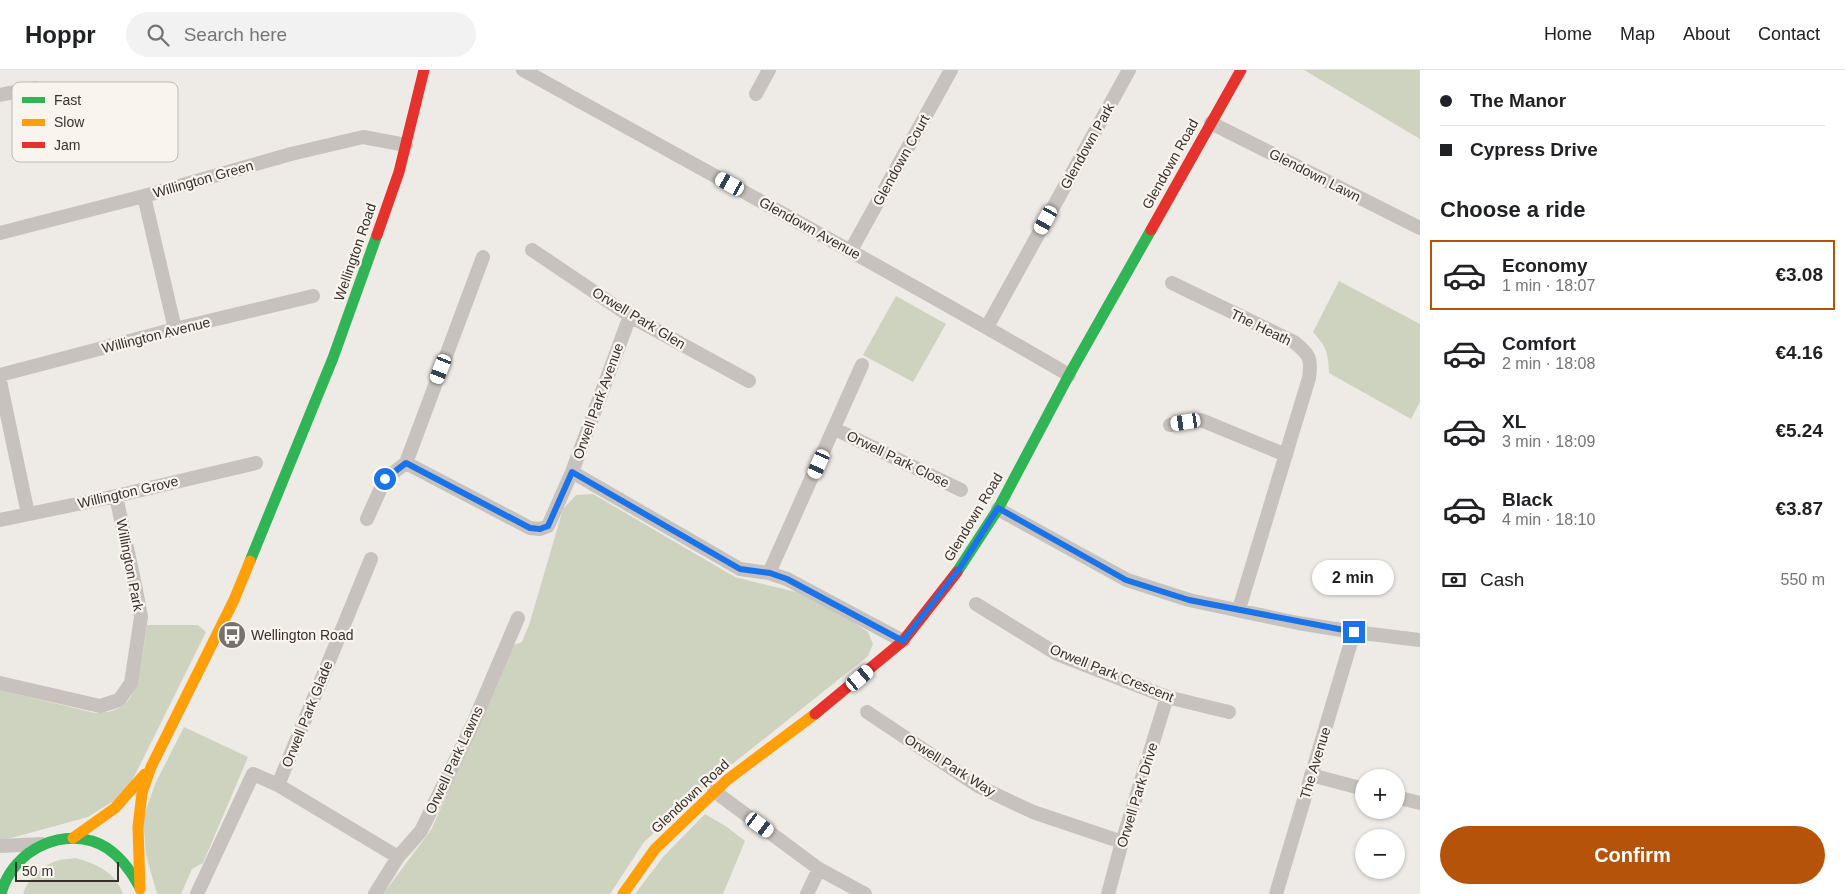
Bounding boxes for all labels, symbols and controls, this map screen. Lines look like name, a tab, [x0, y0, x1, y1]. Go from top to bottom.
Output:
search box	[126, 12, 476, 57]
text: Hoppr	[25, 21, 96, 48]
icon: search	[144, 21, 172, 49]
text: Search here	[184, 24, 287, 45]
text: Home	[1544, 24, 1592, 44]
text: Map	[1620, 24, 1655, 44]
text: About	[1683, 24, 1730, 44]
text: Contact	[1758, 24, 1820, 44]
legend	[12, 82, 178, 162]
text: The Manor	[1470, 90, 1566, 111]
text: Fast	[54, 92, 81, 108]
street label: Glendown Park	[1057, 99, 1118, 192]
street label: Glendown Court	[869, 112, 933, 208]
text: Slow	[54, 114, 85, 130]
street label: Glendown Road	[1139, 116, 1201, 212]
text: Jam	[54, 137, 80, 153]
text: Cypress Drive	[1470, 139, 1598, 160]
street label: Glendown Lawn	[1267, 145, 1363, 205]
street label: Willington Green	[151, 157, 255, 201]
car	[713, 170, 746, 198]
street label: Glendown Avenue	[757, 194, 864, 263]
text: Choose a ride	[1440, 197, 1585, 222]
street label: Wellington Road	[331, 201, 379, 303]
car	[1032, 203, 1059, 237]
icon: car	[1442, 253, 1487, 298]
text: Economy	[1502, 255, 1588, 276]
text: €3.08	[1775, 264, 1823, 285]
text: 1 min · 18:07	[1502, 277, 1595, 294]
street label: Orwell Park Glen	[590, 284, 688, 352]
street label: The Heath	[1228, 305, 1294, 349]
street label: Willington Avenue	[100, 314, 212, 356]
icon: car	[1442, 331, 1487, 376]
text: Comfort	[1502, 333, 1576, 354]
street label: Orwell Park Avenue	[569, 340, 627, 461]
text: €4.16	[1775, 342, 1823, 363]
car	[428, 352, 453, 386]
text: 2 min · 18:08	[1502, 355, 1595, 372]
icon: car	[1442, 409, 1487, 454]
text: XL	[1502, 411, 1526, 432]
car	[1170, 412, 1201, 432]
text: €5.24	[1775, 420, 1823, 441]
street label: Orwell Park Close	[844, 427, 952, 491]
text: 3 min · 18:09	[1502, 433, 1595, 450]
car	[806, 447, 831, 481]
route start	[374, 468, 396, 490]
street label: Glendown Road	[940, 470, 1006, 564]
street label: Willington Grove	[76, 473, 180, 511]
icon: car	[1442, 487, 1487, 532]
text: Black	[1502, 489, 1553, 510]
text: €3.87	[1775, 498, 1823, 519]
text: 4 min · 18:10	[1502, 511, 1595, 528]
street label: Willington Park	[113, 518, 147, 613]
callout: 2 min	[1313, 560, 1395, 594]
icon: cash	[1440, 566, 1468, 594]
text: 2 min	[1332, 569, 1374, 586]
text: Cash	[1480, 569, 1524, 590]
text: 550 m	[1781, 571, 1825, 588]
bus stop icon: Wellington Road	[217, 620, 247, 650]
route end	[1343, 621, 1365, 643]
place label: Wellington Road	[251, 627, 353, 643]
street label: Orwell Park Crescent	[1048, 641, 1176, 705]
street label: Orwell Park Glade	[278, 658, 336, 770]
car	[843, 663, 876, 693]
street label: Orwell Park Lawns	[422, 704, 486, 816]
street label: The Avenue	[1296, 725, 1334, 801]
street label: Orwell Park Way	[902, 731, 998, 799]
street label: Orwell Park Drive	[1113, 740, 1161, 849]
street label: Glendown Road	[648, 756, 732, 836]
map controls	[1355, 769, 1405, 879]
button: +	[1355, 769, 1405, 819]
car	[743, 810, 776, 840]
button: Confirm	[1440, 826, 1825, 884]
button: −	[1355, 829, 1405, 879]
scale bar	[15, 859, 119, 882]
text: 50 m	[22, 863, 53, 879]

